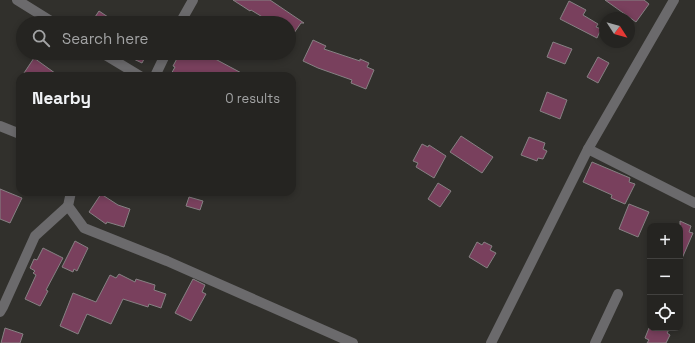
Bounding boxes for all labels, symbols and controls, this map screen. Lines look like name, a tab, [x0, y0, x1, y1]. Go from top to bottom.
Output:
north arrow	[599, 12, 635, 48]
search box	[16, 16, 296, 60]
icon: search	[30, 27, 52, 49]
text: Search here	[62, 29, 148, 48]
text: Nearby	[32, 87, 91, 109]
text: 0 results	[225, 90, 280, 107]
map controls	[647, 223, 683, 331]
button: +	[647, 223, 683, 259]
button: −	[647, 259, 683, 295]
button: locate	[647, 295, 683, 331]

